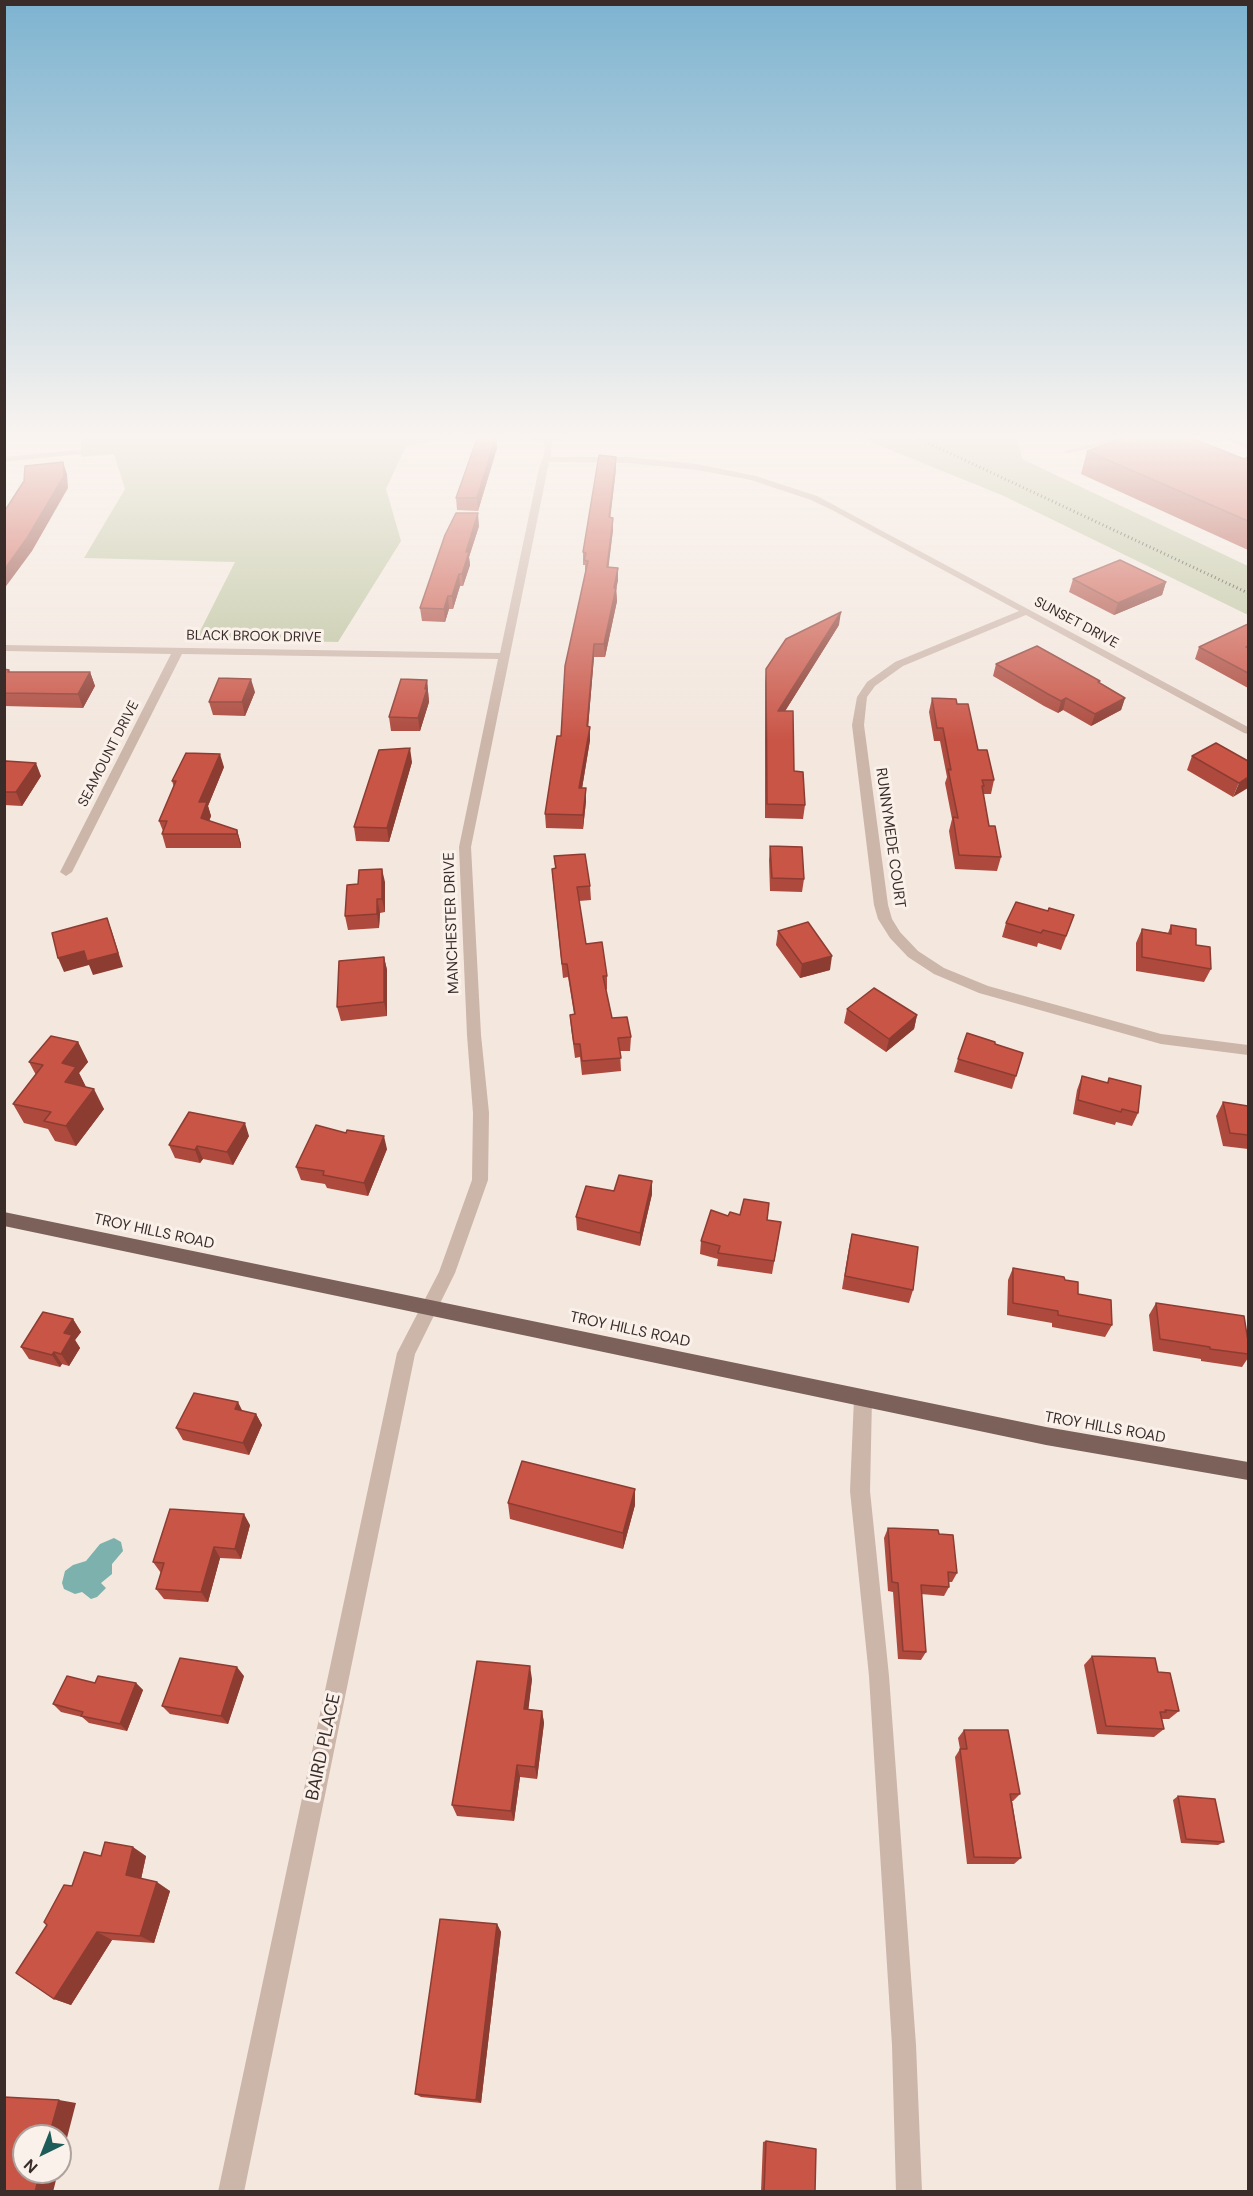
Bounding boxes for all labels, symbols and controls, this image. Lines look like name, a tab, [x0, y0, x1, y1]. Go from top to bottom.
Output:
street label: SUNSET DRIVE	[1031, 594, 1121, 652]
street label: BLACK BROOK DRIVE	[186, 627, 322, 647]
street label: SEAMOUNT DRIVE	[75, 698, 143, 810]
street label: RUNNYMEDE COURT	[871, 767, 909, 909]
street label: MANCHESTER DRIVE	[441, 852, 463, 994]
street label: TROY HILLS ROAD	[92, 1210, 216, 1254]
street label: TROY HILLS ROAD	[568, 1308, 692, 1352]
street label: TROY HILLS ROAD	[1043, 1408, 1167, 1448]
street label: BAIRD PLACE	[302, 1691, 346, 1803]
north arrow	[12, 2124, 72, 2184]
text: N	[19, 2154, 42, 2178]

